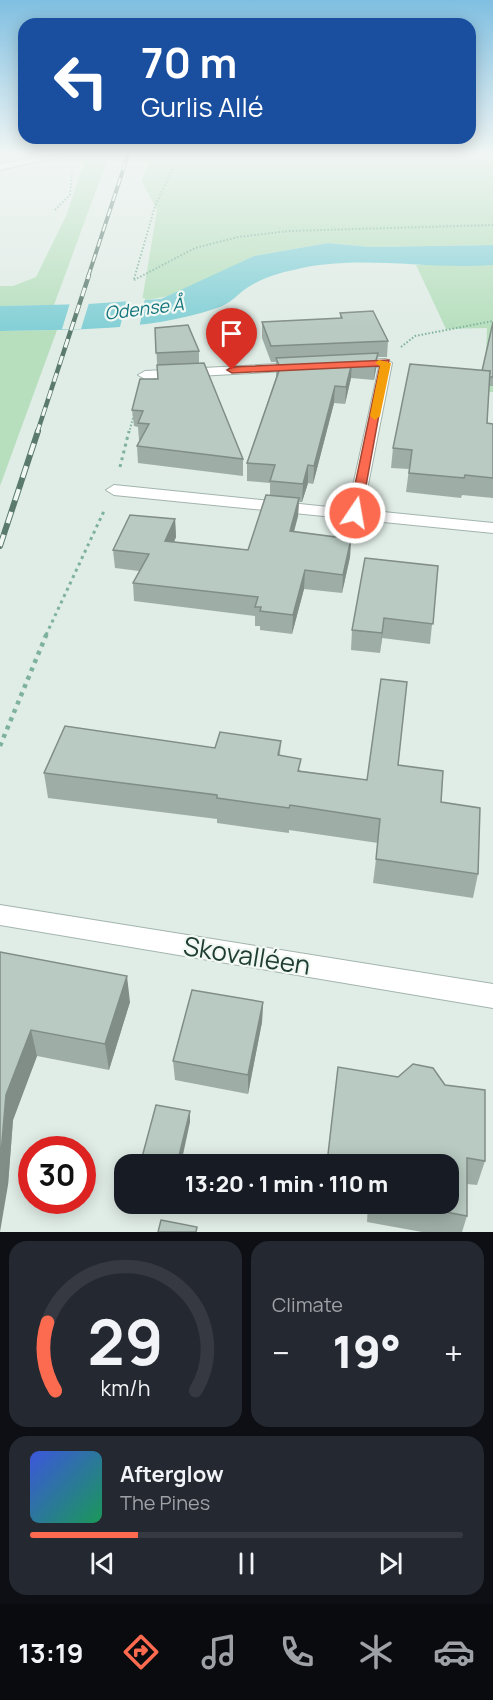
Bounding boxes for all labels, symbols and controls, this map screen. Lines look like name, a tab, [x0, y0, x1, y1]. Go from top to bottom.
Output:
text: 70 m	[141, 33, 237, 91]
icon: left	[42, 42, 120, 120]
text: Gurlis Allé	[141, 88, 264, 125]
water label: Odense Å	[103, 291, 186, 325]
pin	[206, 308, 257, 370]
icon: arrive	[215, 317, 248, 350]
position arrow	[323, 481, 387, 545]
street label: Skovalléen	[181, 927, 313, 983]
speed limit sign: 30	[18, 1136, 96, 1214]
text: 13:20 · 1 min · 110 m	[185, 1169, 388, 1199]
text: Climate	[272, 1291, 343, 1318]
text: 29	[88, 1298, 163, 1384]
text: 19°	[333, 1320, 401, 1382]
text: −	[272, 1330, 290, 1375]
text: +	[444, 1330, 463, 1375]
text: km/h	[101, 1373, 150, 1402]
text: Afterglow	[120, 1459, 224, 1489]
text: The Pines	[120, 1489, 210, 1516]
icon: previous	[86, 1547, 119, 1580]
icon: pause	[230, 1547, 263, 1580]
icon: next	[374, 1547, 407, 1580]
icon: directions	[120, 1631, 162, 1673]
icon: music	[198, 1631, 240, 1673]
icon: phone	[276, 1631, 318, 1673]
icon: climate	[355, 1631, 397, 1673]
icon: car	[433, 1631, 475, 1673]
text: 13:19	[18, 1634, 84, 1671]

